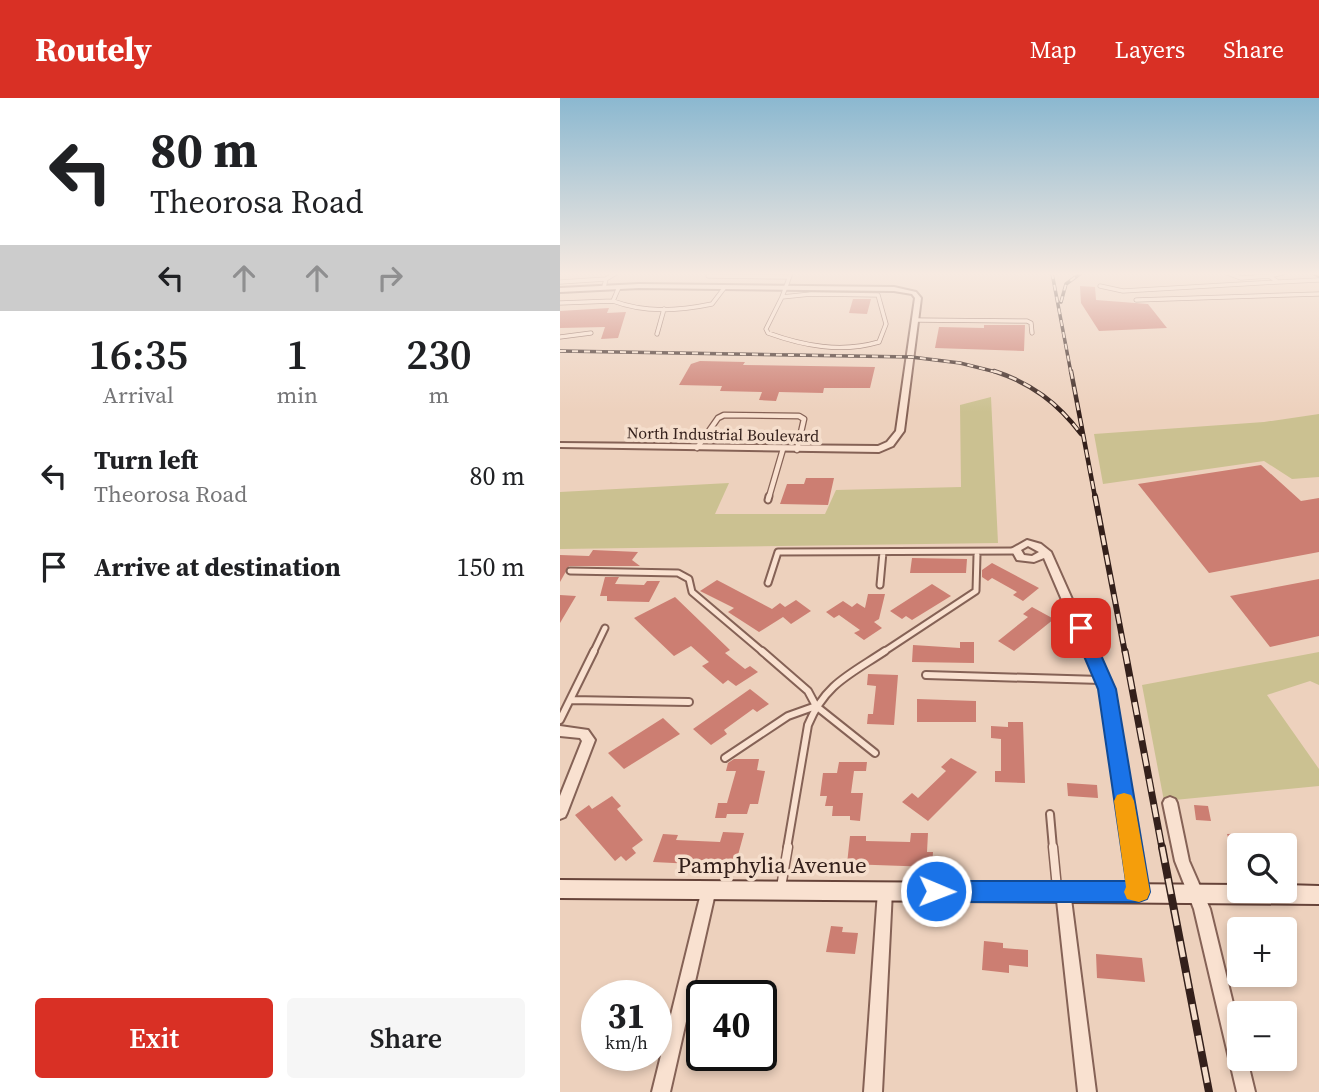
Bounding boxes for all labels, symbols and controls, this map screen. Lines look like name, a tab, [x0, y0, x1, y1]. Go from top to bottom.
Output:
text: Routely	[35, 27, 152, 72]
text: Map	[1030, 33, 1077, 66]
text: Layers	[1115, 33, 1185, 66]
text: Share	[1223, 33, 1284, 66]
text: 80 m	[150, 116, 258, 183]
icon: left	[35, 126, 126, 217]
text: Theorosa Road	[150, 180, 363, 224]
icon: left	[152, 259, 190, 297]
icon: ahead	[225, 259, 263, 297]
icon: ahead	[298, 259, 336, 297]
icon: right	[371, 259, 409, 297]
text: 16:35	[88, 325, 188, 383]
text: 1	[286, 325, 308, 383]
text: 230	[406, 325, 472, 383]
text: Arrival	[103, 379, 174, 411]
text: min	[276, 379, 318, 411]
text: m	[429, 379, 449, 411]
street label: North Industrial Boulevard	[627, 421, 819, 447]
text: Turn left	[94, 442, 198, 478]
icon: left	[35, 457, 73, 495]
text: 80 m	[470, 458, 525, 494]
text: Theorosa Road	[94, 478, 247, 510]
icon: arrive	[35, 548, 73, 586]
text: Arrive at destination	[94, 549, 341, 585]
text: 150 m	[457, 549, 525, 585]
pin	[1051, 598, 1111, 658]
icon: arrive	[1062, 609, 1100, 647]
map controls	[1227, 833, 1297, 1071]
button: search	[1227, 833, 1297, 903]
street label: Pamphylia Avenue	[677, 849, 867, 881]
position arrow	[899, 854, 973, 928]
button: +	[1227, 917, 1297, 987]
speed limit sign: 40	[686, 980, 777, 1071]
text: 31	[608, 992, 645, 1040]
button: Exit	[35, 998, 273, 1078]
button: Share	[287, 998, 525, 1078]
button: −	[1227, 1001, 1297, 1071]
text: km/h	[605, 1030, 648, 1055]

